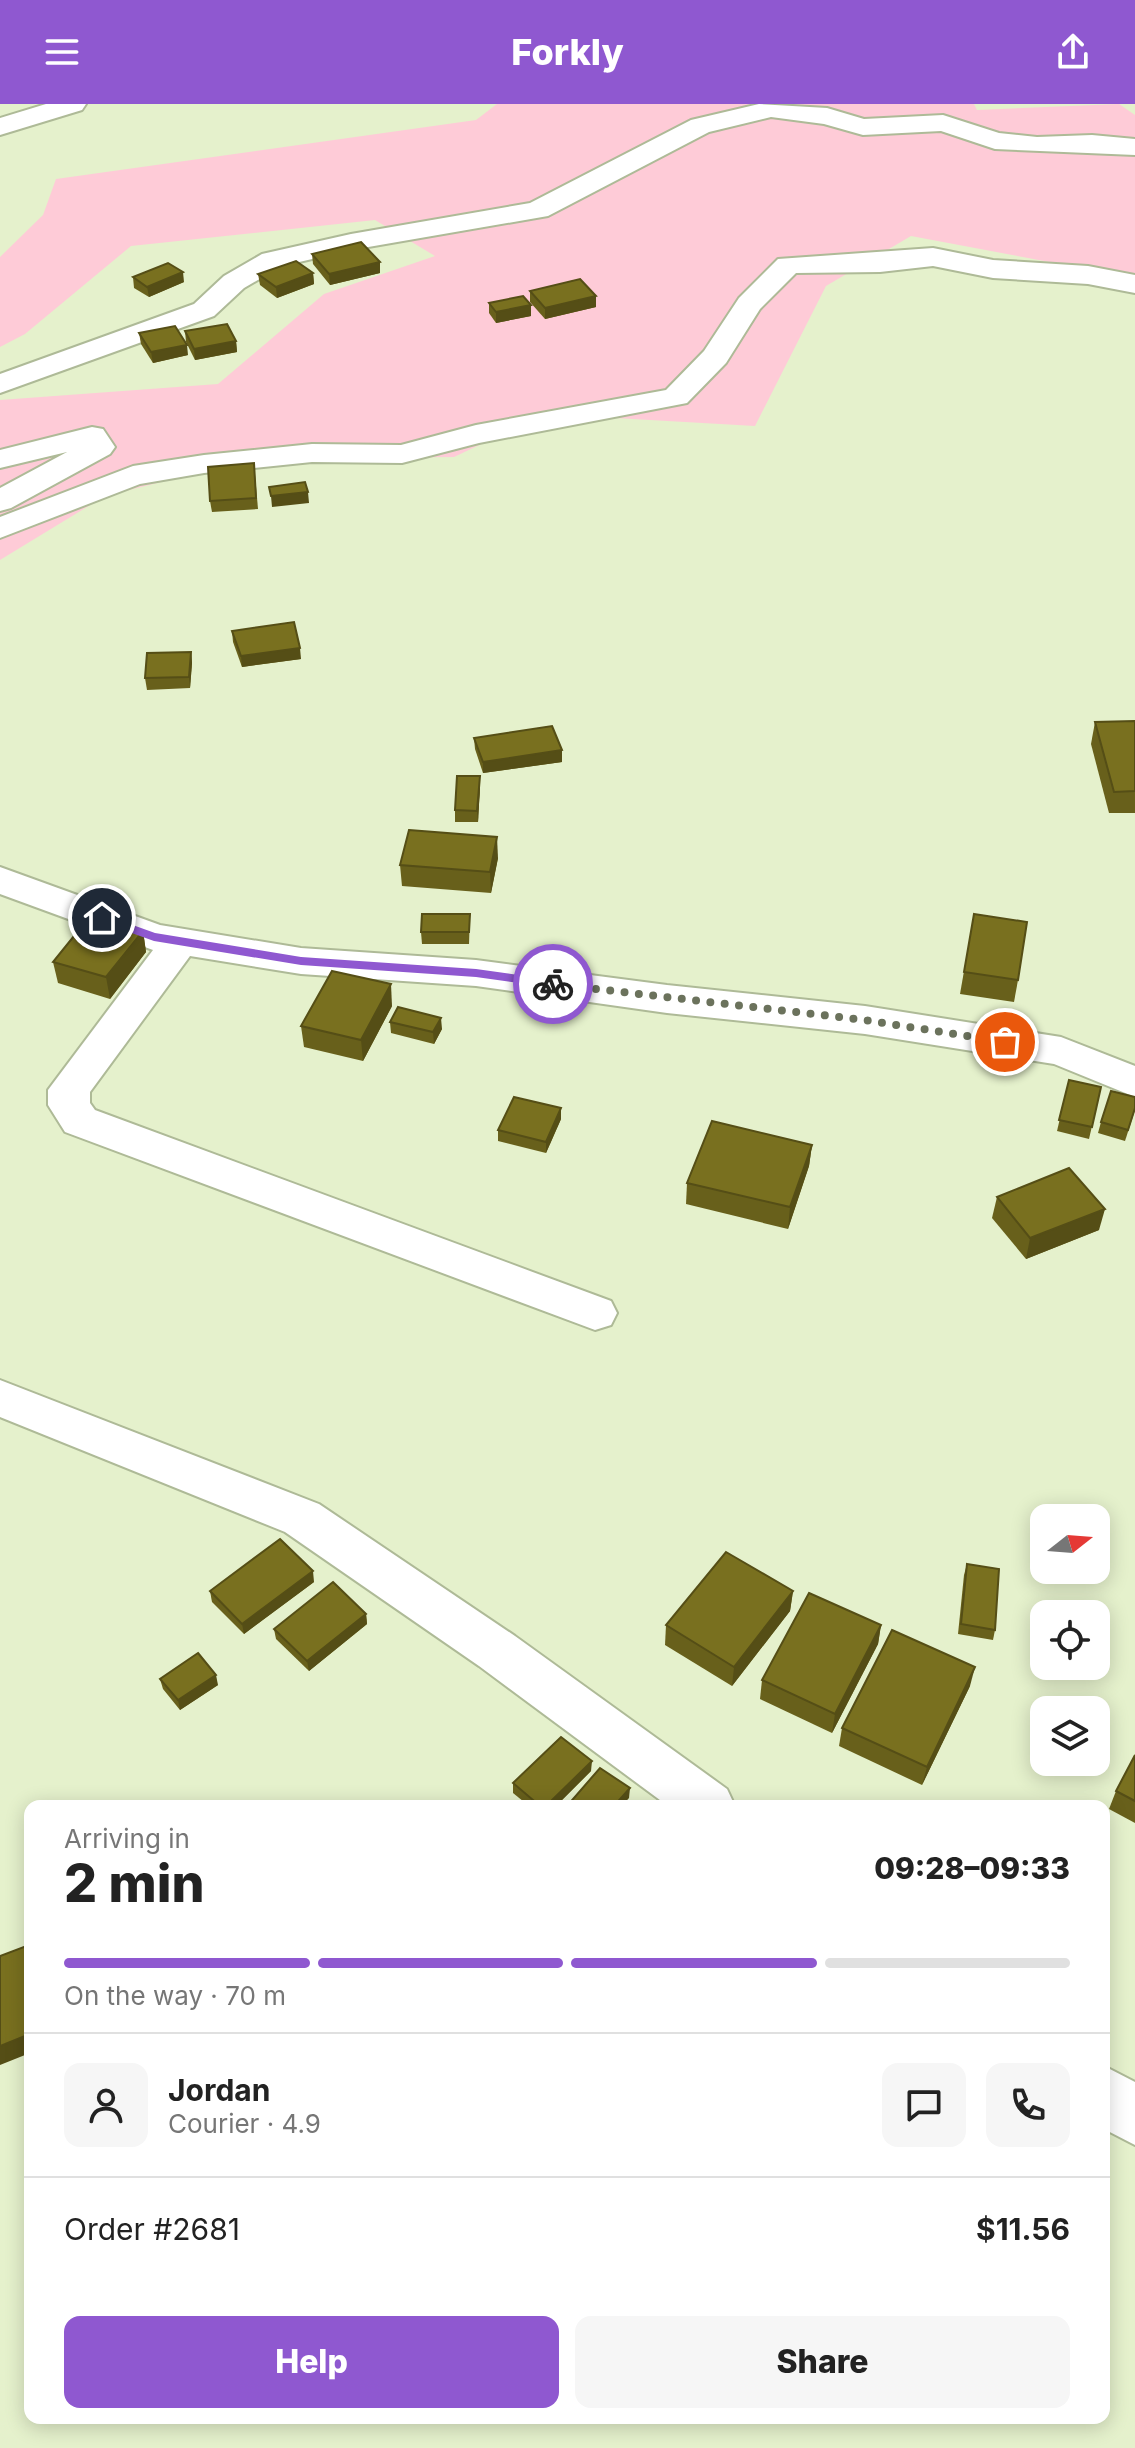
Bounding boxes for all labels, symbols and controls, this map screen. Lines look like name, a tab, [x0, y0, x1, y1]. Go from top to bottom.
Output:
icon: menu	[40, 30, 84, 74]
text: Forkly	[511, 30, 624, 74]
icon: share	[1051, 30, 1095, 74]
pin	[68, 884, 136, 952]
icon: home	[80, 896, 124, 940]
courier	[513, 944, 593, 1024]
icon: bike	[531, 962, 575, 1006]
pin	[971, 1008, 1039, 1076]
icon: bag	[983, 1020, 1027, 1064]
north arrow	[1030, 1504, 1110, 1584]
map controls	[1030, 1504, 1110, 1776]
button: locate	[1030, 1600, 1110, 1680]
button: layers	[1030, 1696, 1110, 1776]
text: Arriving in	[64, 1823, 190, 1854]
text: 09:28–09:33	[874, 1850, 1070, 1886]
text: 2 min	[64, 1852, 205, 1915]
text: On the way · 70 m	[64, 1980, 286, 2011]
button: person	[64, 2063, 148, 2147]
button: chat	[882, 2063, 966, 2147]
button: phone	[986, 2063, 1070, 2147]
text: Jordan	[168, 2072, 270, 2108]
text: Courier · 4.9	[168, 2108, 321, 2139]
text: Order #2681	[64, 2211, 240, 2247]
text: $11.56	[976, 2211, 1070, 2247]
button: Help	[64, 2316, 559, 2408]
button: Share	[575, 2316, 1070, 2408]

